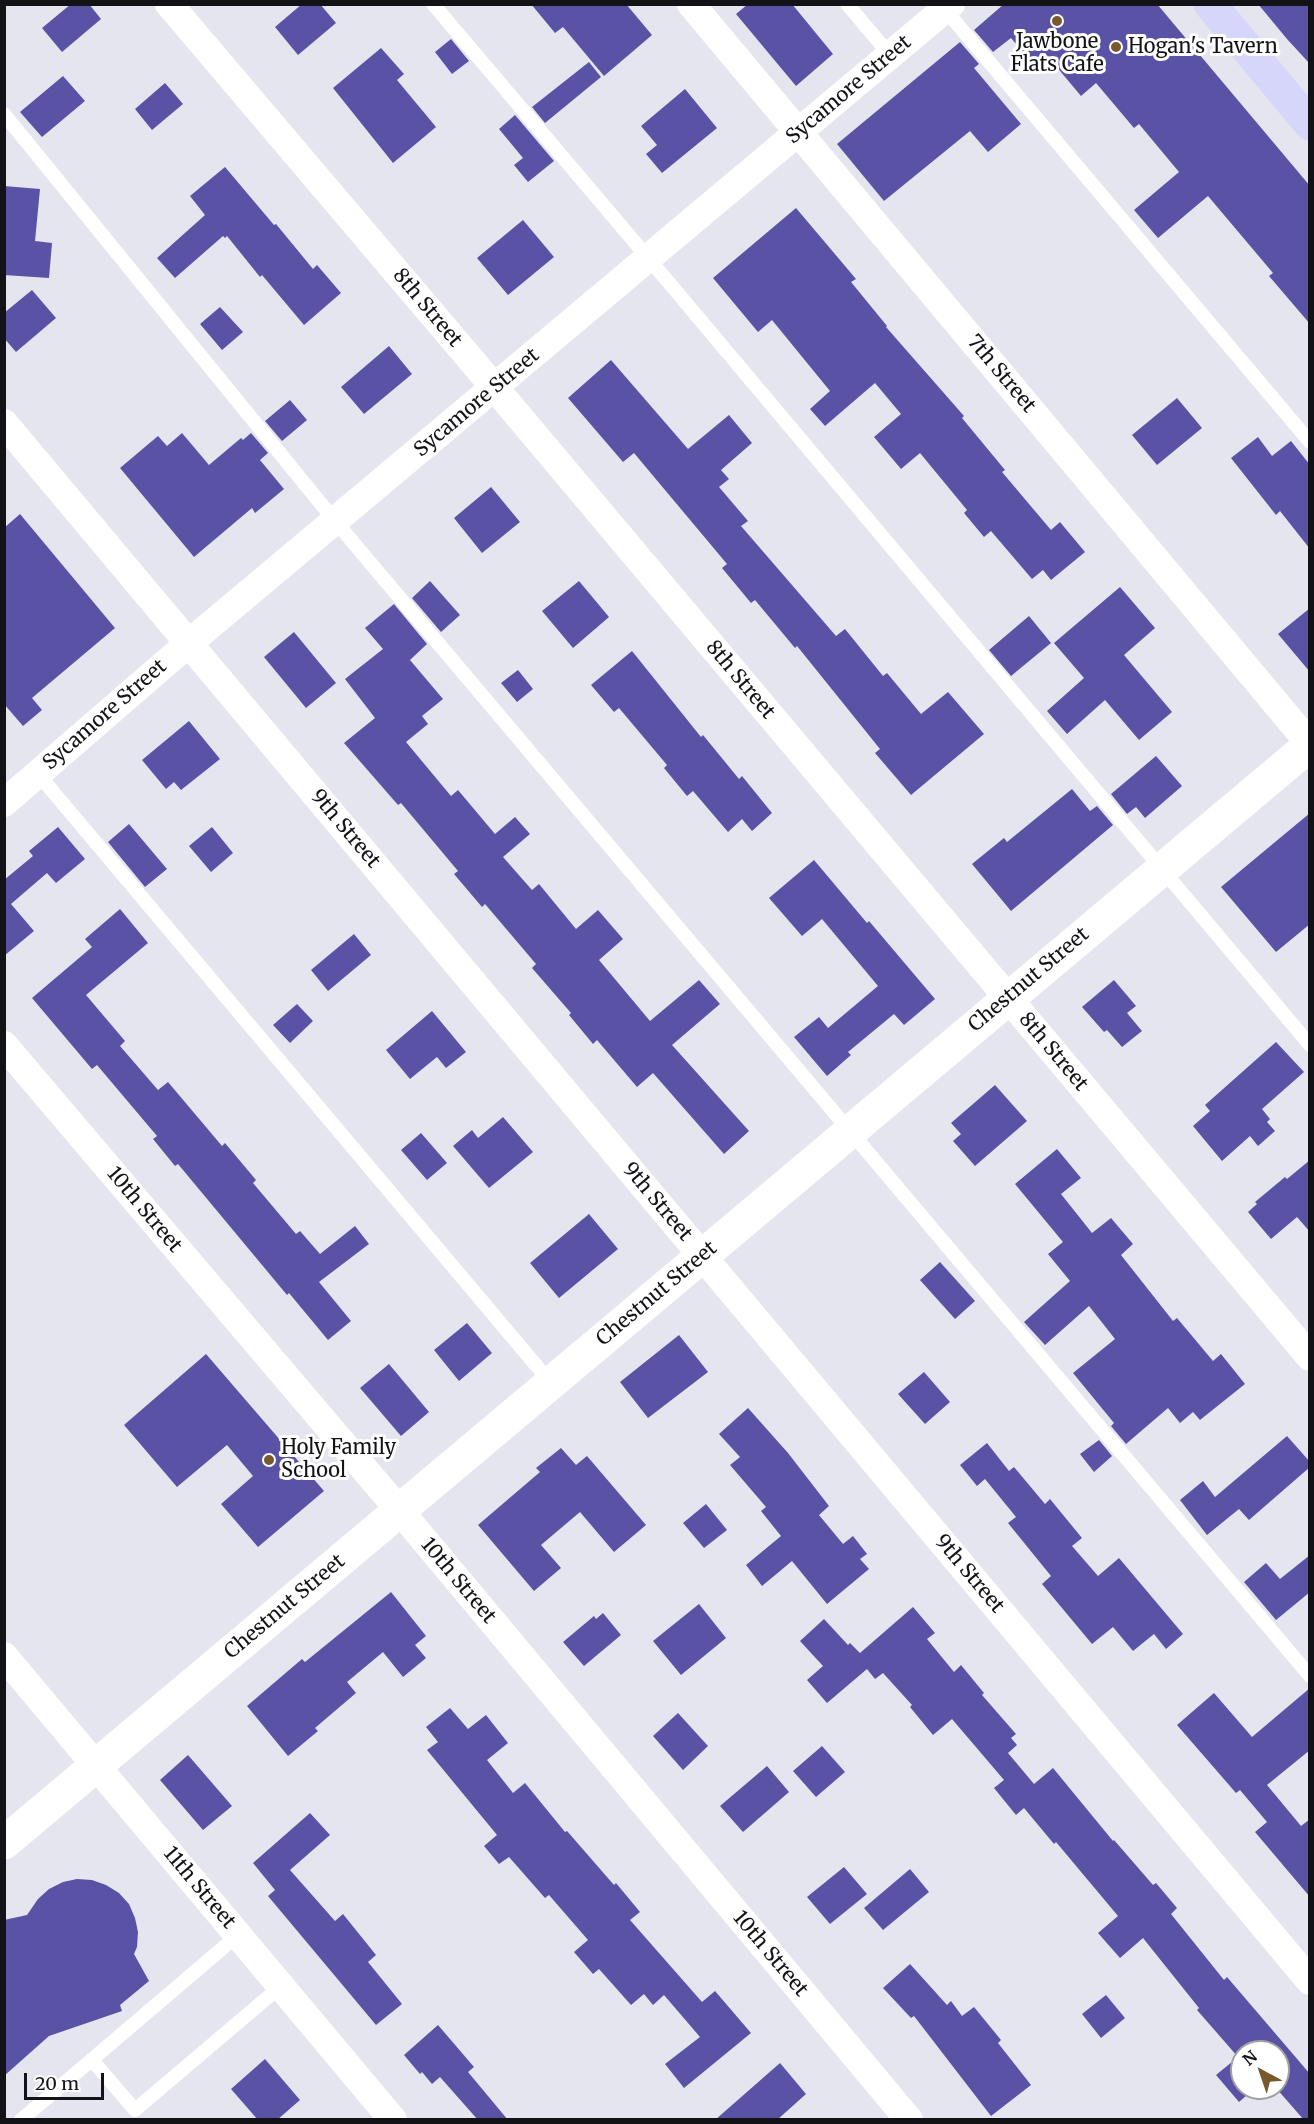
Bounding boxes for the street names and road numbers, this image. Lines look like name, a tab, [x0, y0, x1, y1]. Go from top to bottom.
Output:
street label: Sycamore Street	[782, 31, 916, 149]
street label: 8th Street	[387, 264, 467, 352]
street label: 7th Street	[962, 330, 1040, 418]
street label: Sycamore Street	[410, 344, 544, 462]
street label: 8th Street	[700, 636, 780, 724]
street label: Sycamore Street	[38, 655, 172, 775]
street label: 9th Street	[305, 785, 385, 873]
street label: Chestnut Street	[964, 923, 1094, 1037]
street label: 8th Street	[1013, 1008, 1093, 1096]
street label: 9th Street	[617, 1158, 697, 1246]
street label: 10th Street	[101, 1162, 187, 1258]
street label: Chestnut Street	[592, 1237, 722, 1351]
street label: 9th Street	[929, 1530, 1009, 1618]
street label: 10th Street	[415, 1533, 501, 1629]
street label: Chestnut Street	[220, 1550, 350, 1664]
street label: 11th Street	[158, 1842, 240, 1934]
street label: 10th Street	[727, 1906, 813, 2002]

